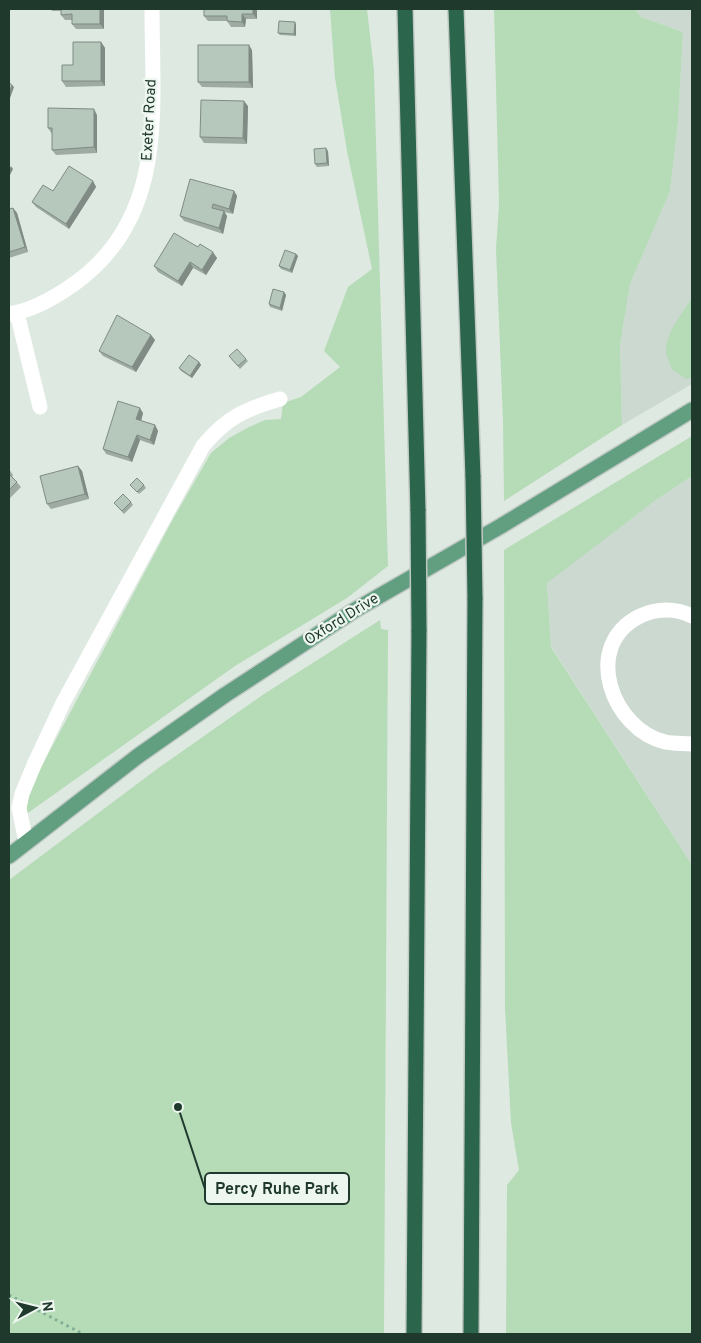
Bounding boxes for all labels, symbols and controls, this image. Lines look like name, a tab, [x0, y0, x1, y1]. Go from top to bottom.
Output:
street label: Exeter Road	[138, 79, 162, 161]
street label: Oxford Drive	[301, 590, 383, 650]
callout: Percy Ruhe Park	[205, 1173, 349, 1204]
text: Percy Ruhe Park	[215, 1180, 339, 1200]
north arrow	[10, 1283, 60, 1333]
text: N	[37, 1301, 55, 1313]

